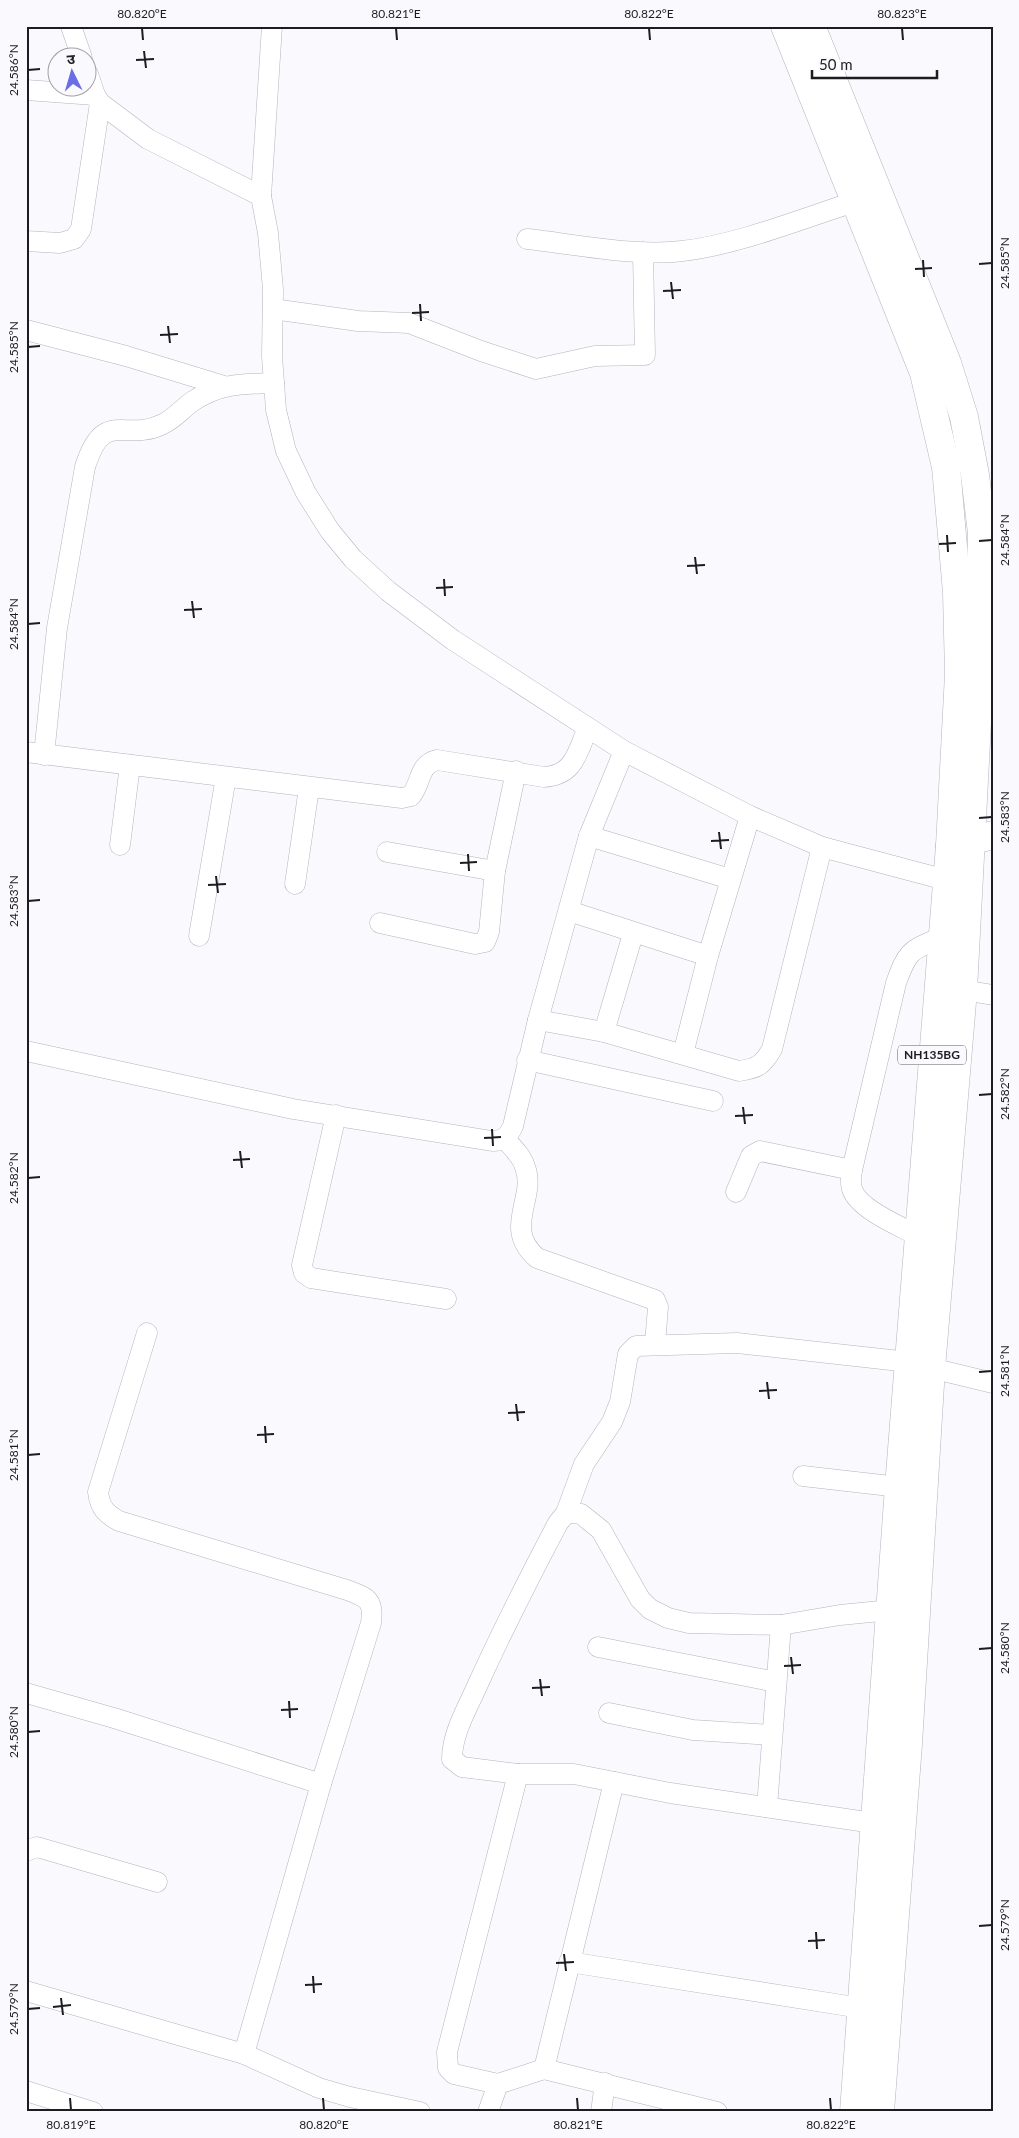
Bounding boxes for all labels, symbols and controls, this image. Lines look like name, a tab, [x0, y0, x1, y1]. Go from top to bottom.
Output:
text: 80.820°E	[117, 6, 167, 21]
text: 80.821°E	[371, 6, 421, 21]
text: 80.822°E	[624, 6, 674, 21]
text: 80.823°E	[877, 6, 927, 21]
text: 24.586°N	[6, 44, 21, 96]
north arrow	[48, 48, 98, 98]
scale bar	[812, 48, 936, 80]
text: उ	[66, 50, 76, 67]
text: 50 m	[819, 55, 853, 73]
text: 24.585°N	[997, 237, 1012, 289]
text: 24.585°N	[6, 321, 21, 373]
text: 24.584°N	[997, 514, 1012, 566]
text: 24.584°N	[6, 598, 21, 650]
text: 24.583°N	[997, 791, 1012, 843]
text: 24.583°N	[6, 875, 21, 927]
road number: NH135BG	[898, 1046, 966, 1064]
text: 24.582°N	[997, 1068, 1012, 1120]
text: 24.582°N	[6, 1152, 21, 1204]
text: 24.581°N	[997, 1345, 1012, 1397]
text: 24.581°N	[6, 1429, 21, 1481]
text: 24.580°N	[997, 1622, 1012, 1674]
text: 24.580°N	[6, 1706, 21, 1758]
text: 24.579°N	[997, 1899, 1012, 1951]
text: 24.579°N	[6, 1983, 21, 2035]
text: 80.819°E	[46, 2117, 96, 2132]
text: 80.820°E	[299, 2117, 349, 2132]
text: 80.821°E	[553, 2117, 603, 2132]
text: 80.822°E	[806, 2117, 856, 2132]

